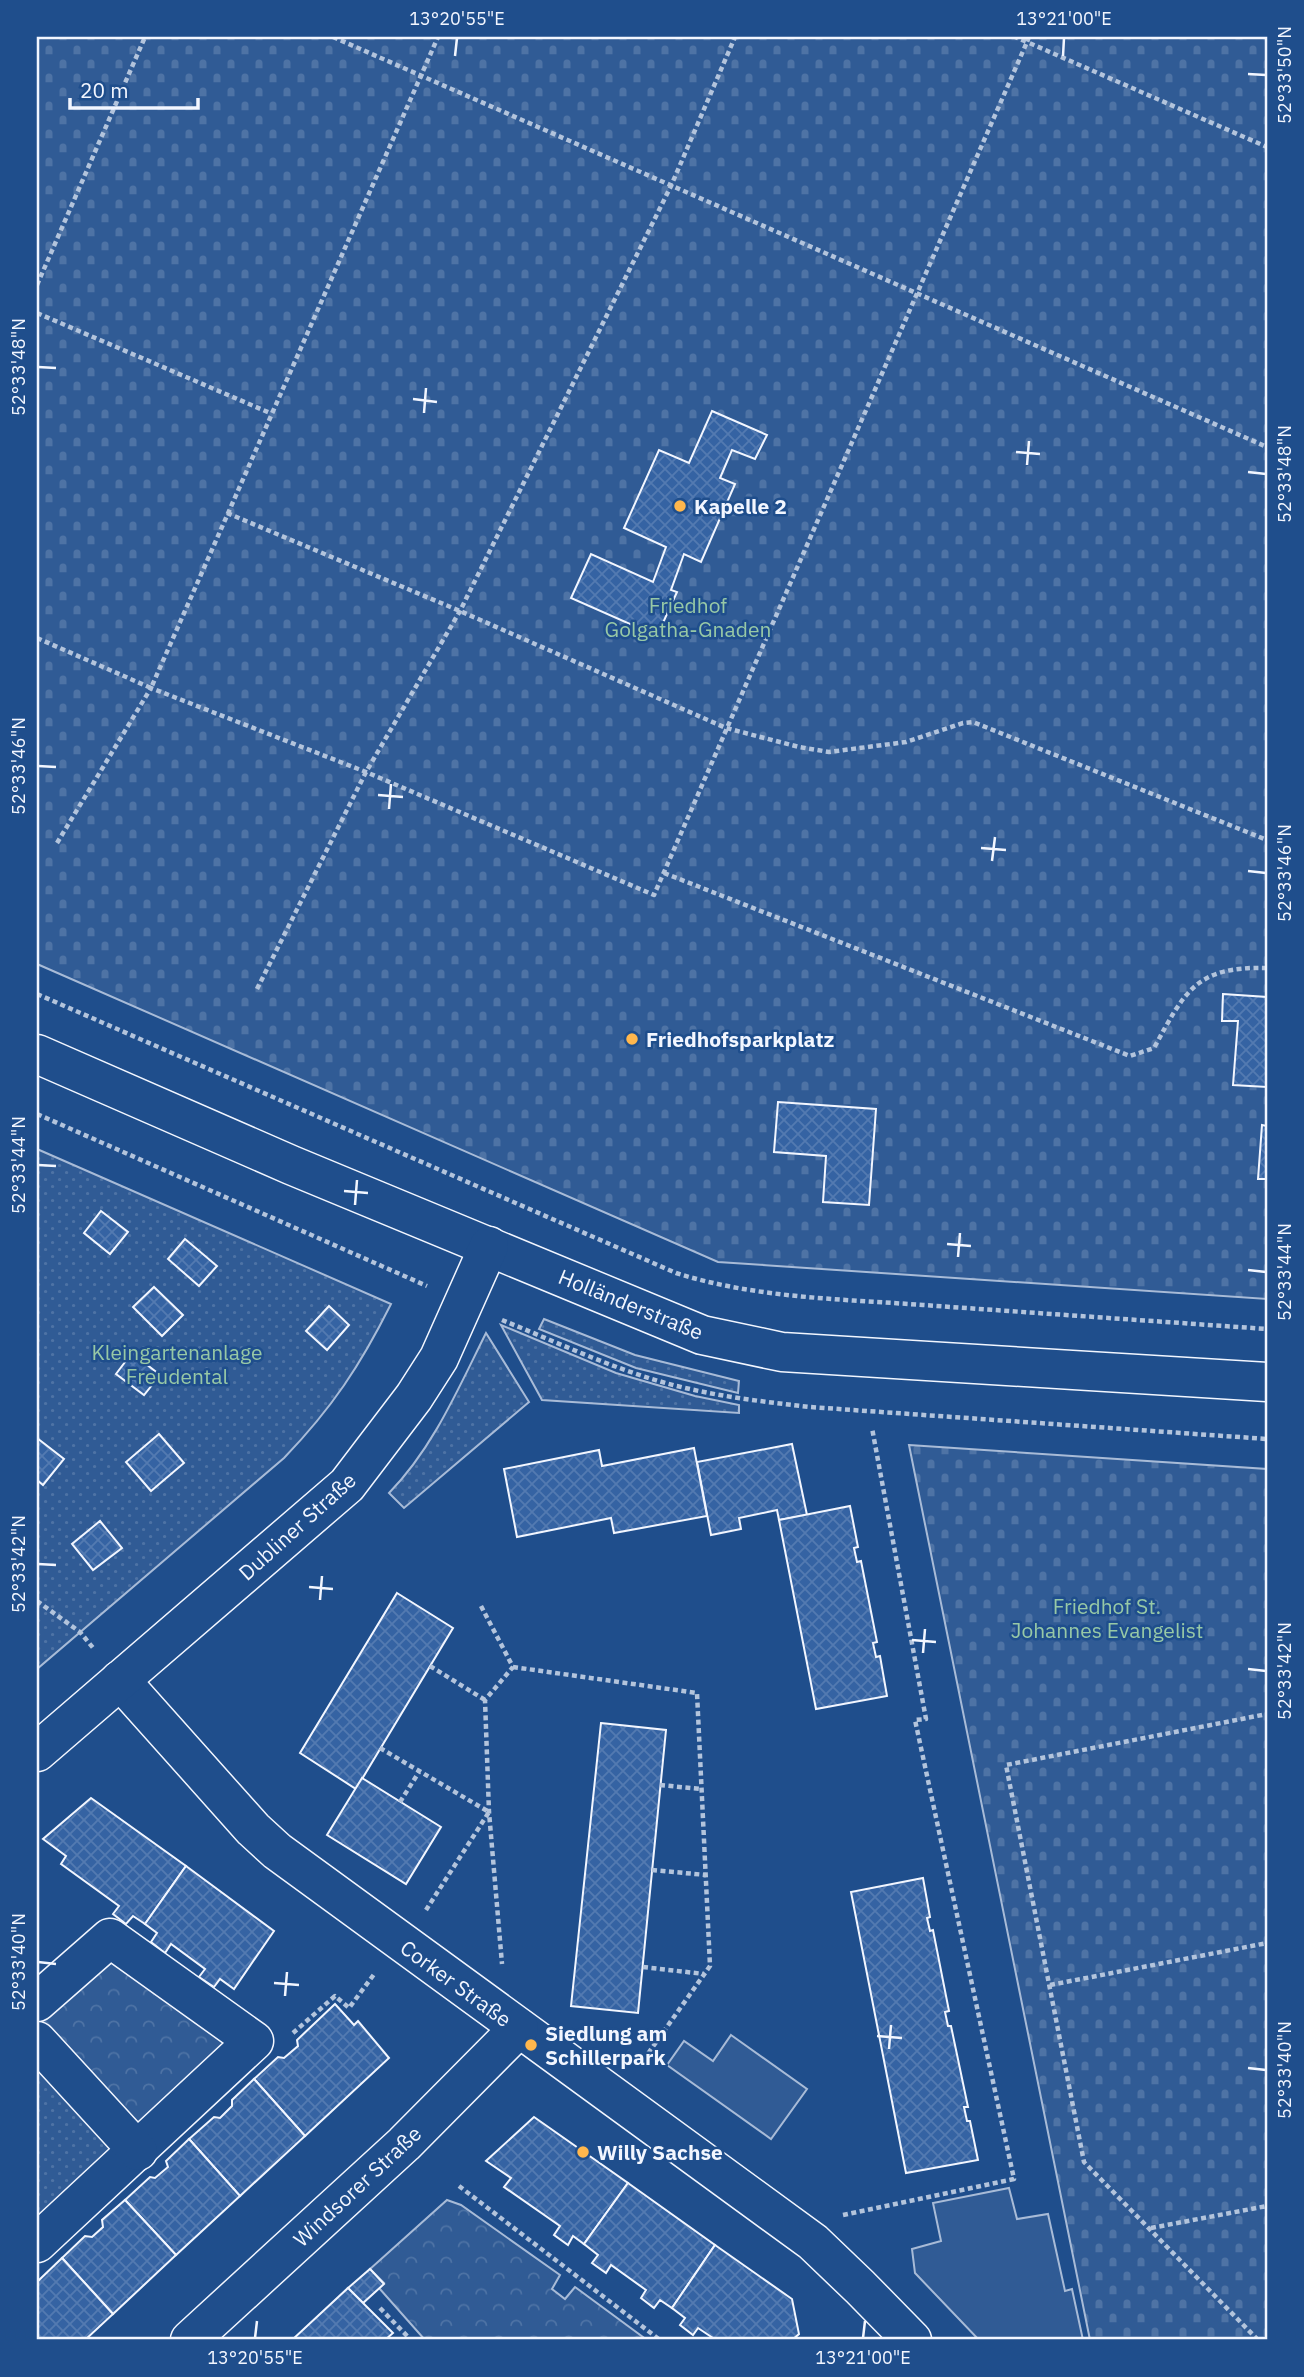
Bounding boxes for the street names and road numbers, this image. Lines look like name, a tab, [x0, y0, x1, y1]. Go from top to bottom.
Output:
street label: Holländerstraße	[554, 1262, 708, 1346]
street label: Dubliner Straße	[232, 1466, 362, 1586]
street label: Corker Straße	[395, 1933, 517, 2033]
street label: Windsorer Straße	[287, 2119, 427, 2253]

